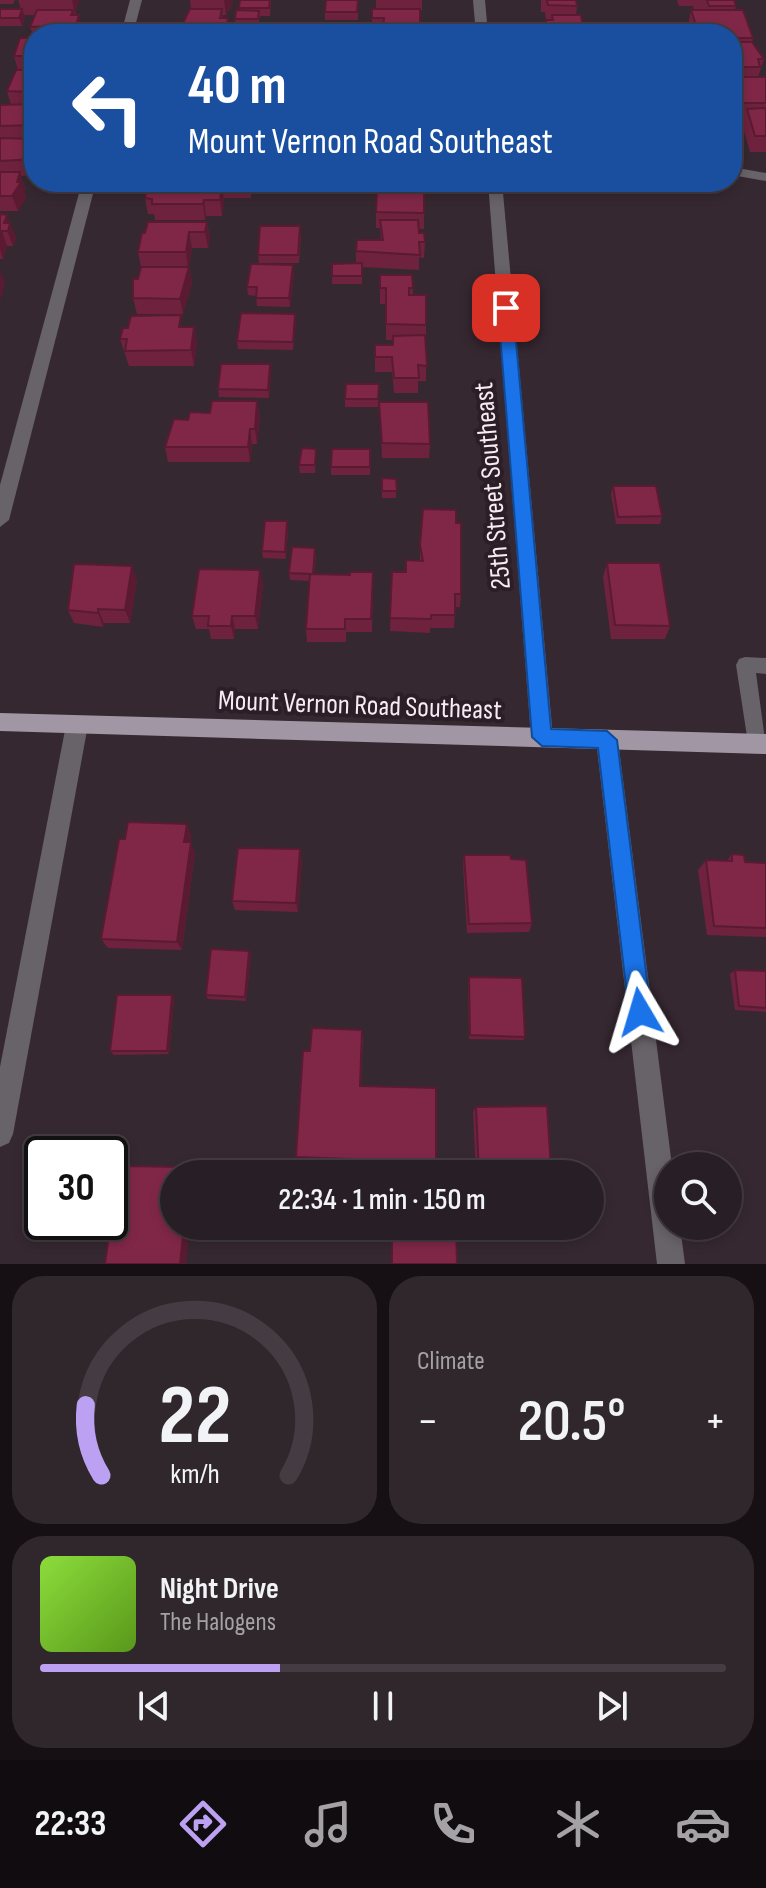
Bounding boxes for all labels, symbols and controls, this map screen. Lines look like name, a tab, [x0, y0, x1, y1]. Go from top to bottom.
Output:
text: 40 m	[188, 53, 287, 120]
icon: left	[56, 56, 160, 160]
text: Mount Vernon Road Southeast	[188, 121, 553, 164]
pin	[472, 274, 540, 342]
icon: arrive	[484, 286, 528, 330]
street label: 25th Street Southeast	[467, 381, 518, 591]
street label: Mount Vernon Road Southeast	[218, 684, 502, 727]
position arrow	[598, 970, 682, 1054]
speed limit sign: 30	[24, 1136, 128, 1240]
map controls	[654, 1152, 742, 1240]
button: search	[654, 1152, 742, 1240]
text: 22:34 · 1 min · 150 m	[278, 1182, 486, 1218]
text: Climate	[417, 1346, 485, 1377]
text: 22	[158, 1367, 231, 1467]
text: 20.5°	[517, 1386, 626, 1458]
text: −	[417, 1395, 439, 1448]
text: +	[704, 1395, 726, 1448]
text: km/h	[170, 1457, 219, 1492]
text: Night Drive	[160, 1571, 279, 1607]
text: The Halogens	[160, 1607, 276, 1638]
icon: previous	[132, 1684, 176, 1728]
icon: pause	[361, 1684, 405, 1728]
icon: next	[590, 1684, 634, 1728]
icon: directions	[175, 1796, 231, 1852]
icon: music	[300, 1796, 356, 1852]
icon: phone	[425, 1796, 481, 1852]
icon: climate	[550, 1796, 606, 1852]
icon: car	[675, 1796, 731, 1852]
text: 22:33	[35, 1803, 106, 1846]

